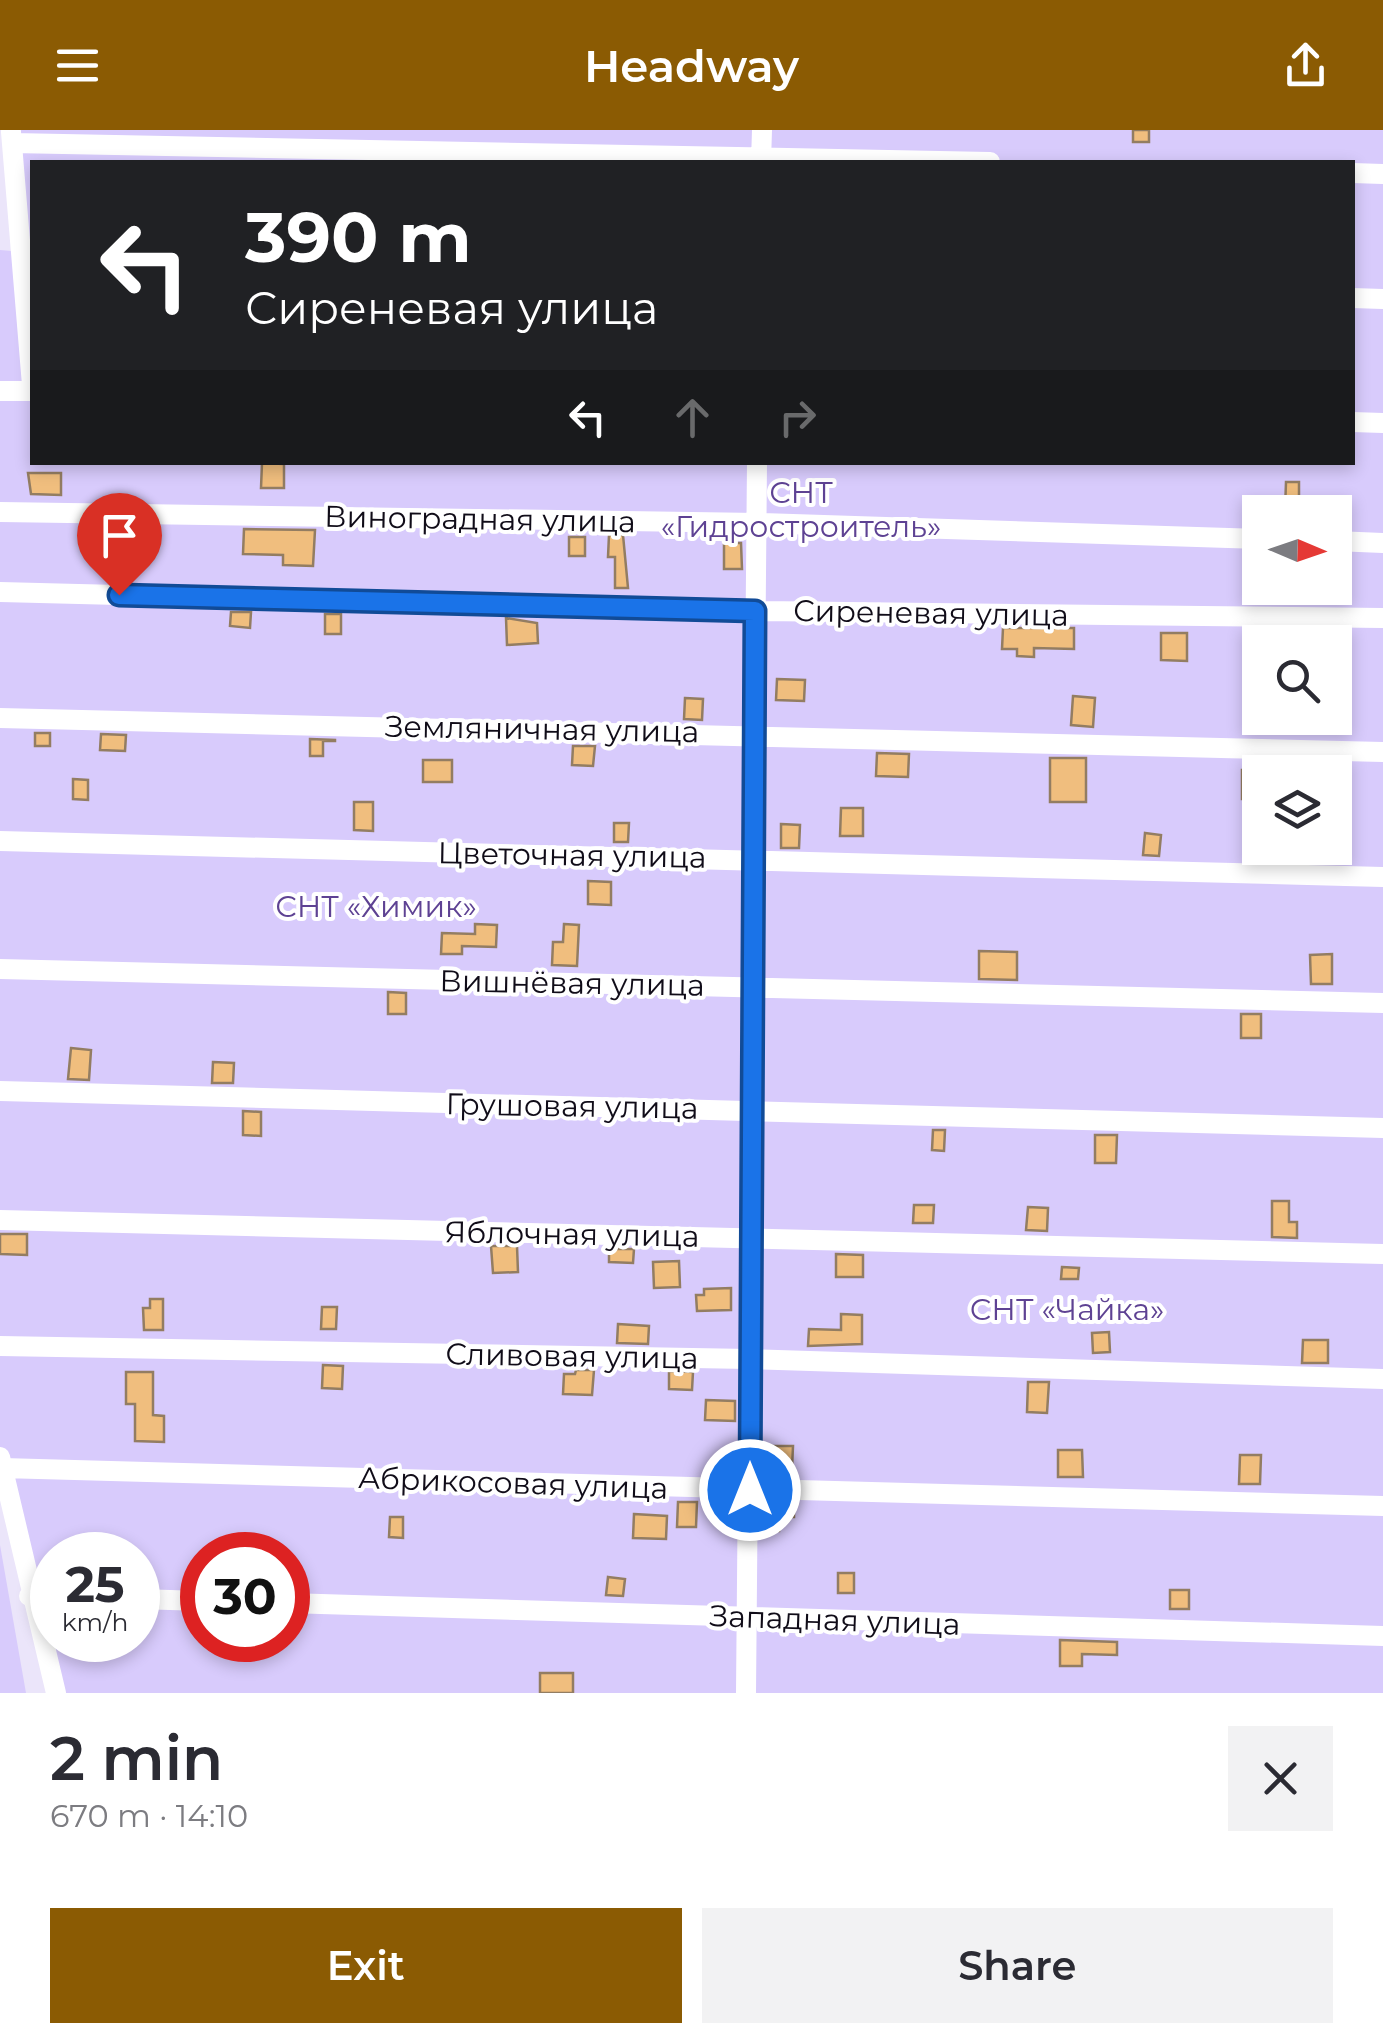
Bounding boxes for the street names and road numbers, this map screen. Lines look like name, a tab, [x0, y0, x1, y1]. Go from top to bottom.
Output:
street label: Виноградная улица	[324, 498, 636, 540]
street label: Сиреневая улица	[793, 592, 1069, 634]
street label: Земляничная улица	[385, 708, 699, 750]
street label: Цветочная улица	[437, 834, 707, 876]
street label: Вишнёвая улица	[439, 962, 705, 1004]
street label: Грушовая улица	[445, 1085, 699, 1127]
street label: Яблочная улица	[444, 1213, 700, 1255]
street label: Сливовая улица	[445, 1335, 699, 1377]
street label: Абрикосовая улица	[357, 1459, 669, 1507]
street label: Западная улица	[709, 1597, 961, 1643]

